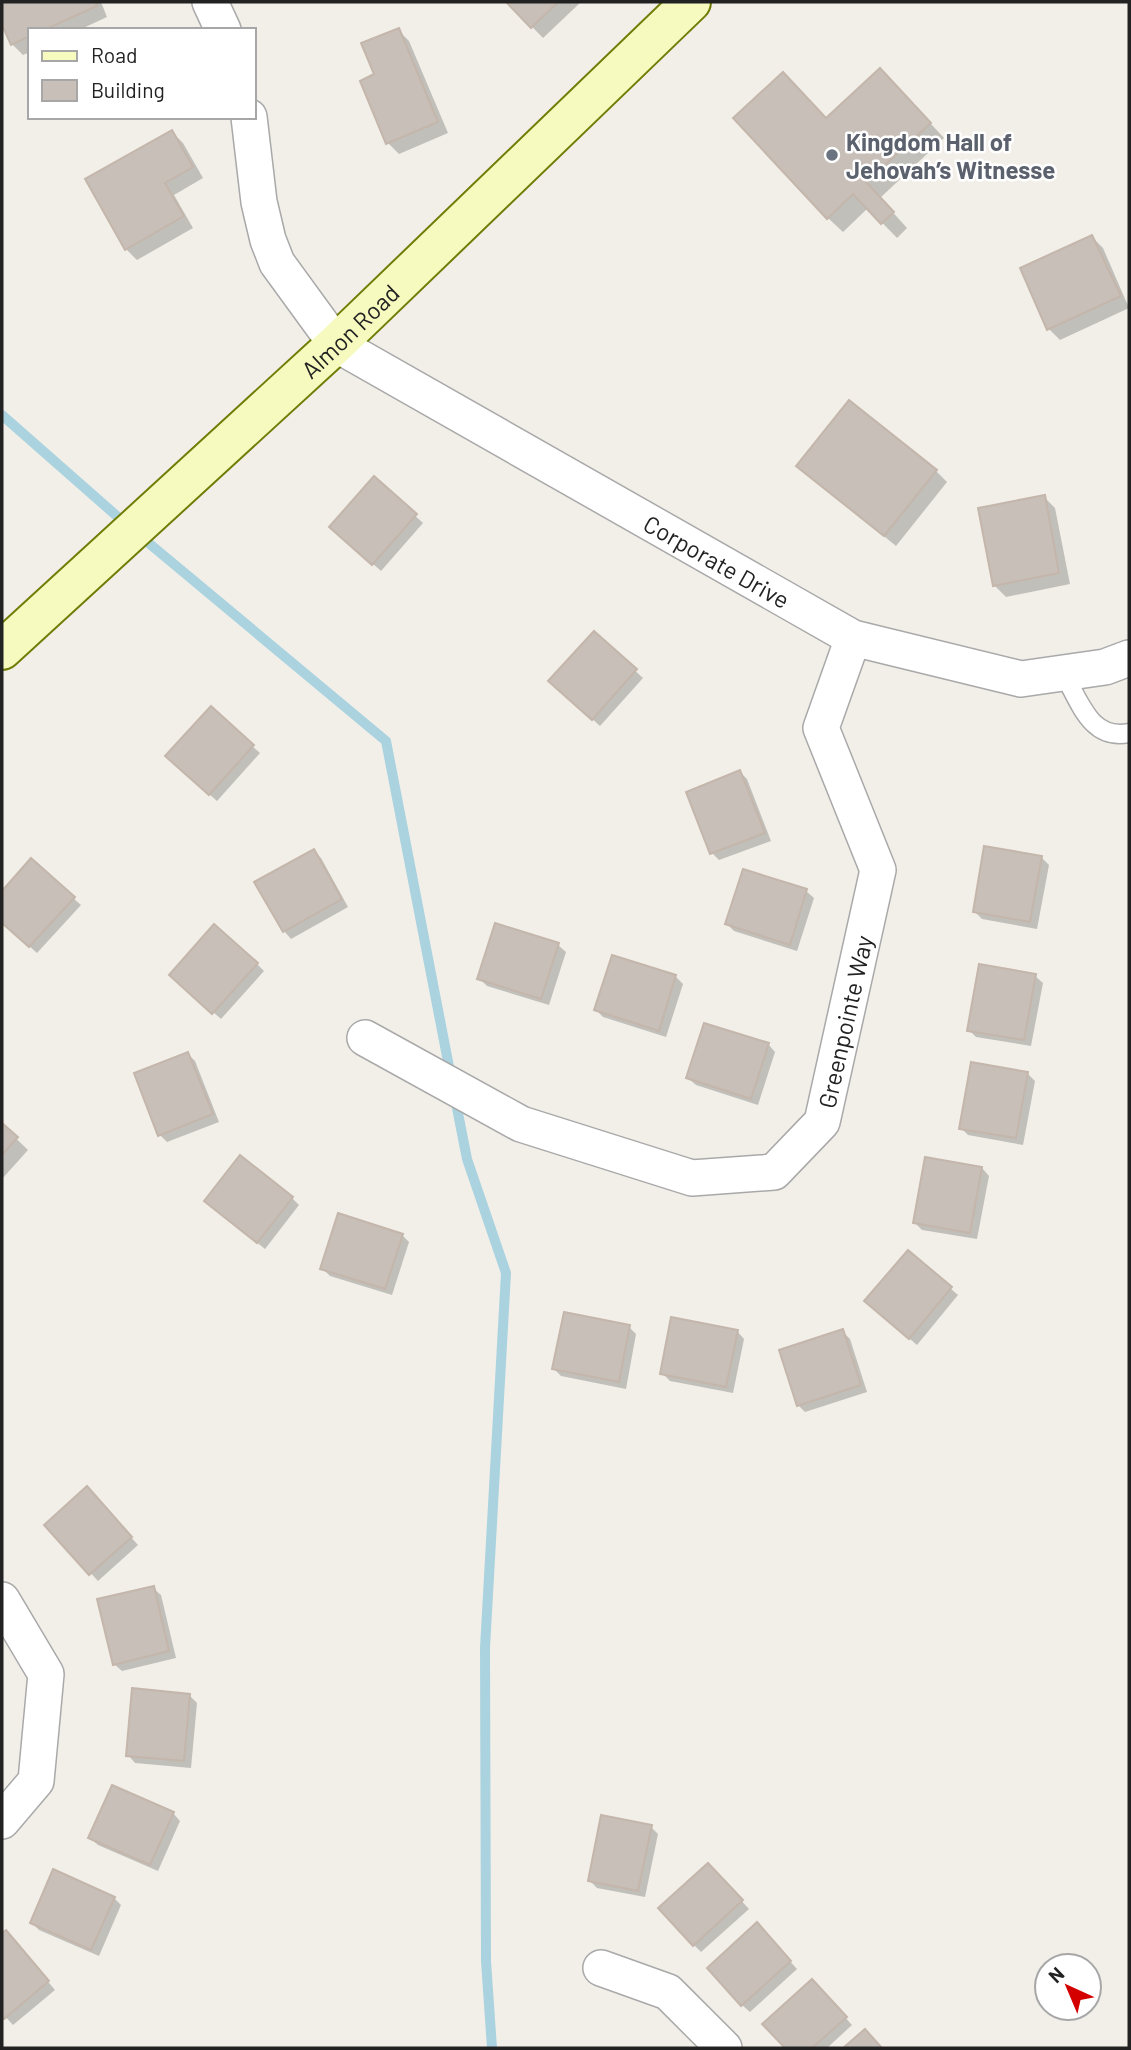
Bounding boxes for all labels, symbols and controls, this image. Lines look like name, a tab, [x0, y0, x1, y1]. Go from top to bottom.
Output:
legend	[28, 28, 256, 119]
text: Road	[91, 42, 137, 67]
text: Building	[91, 77, 165, 102]
place label: Kingdom Hall of Jehovah’s Witnesse	[846, 127, 1055, 184]
marker: Kingdom Hall of Jehovah’s Witnesse	[824, 147, 840, 163]
street label: Almon Road	[295, 277, 404, 384]
street label: Corporate Drive	[639, 508, 795, 614]
street label: Greenpointe Way	[811, 932, 878, 1111]
north arrow	[1033, 1952, 1103, 2022]
text: N	[1043, 1962, 1068, 1987]

